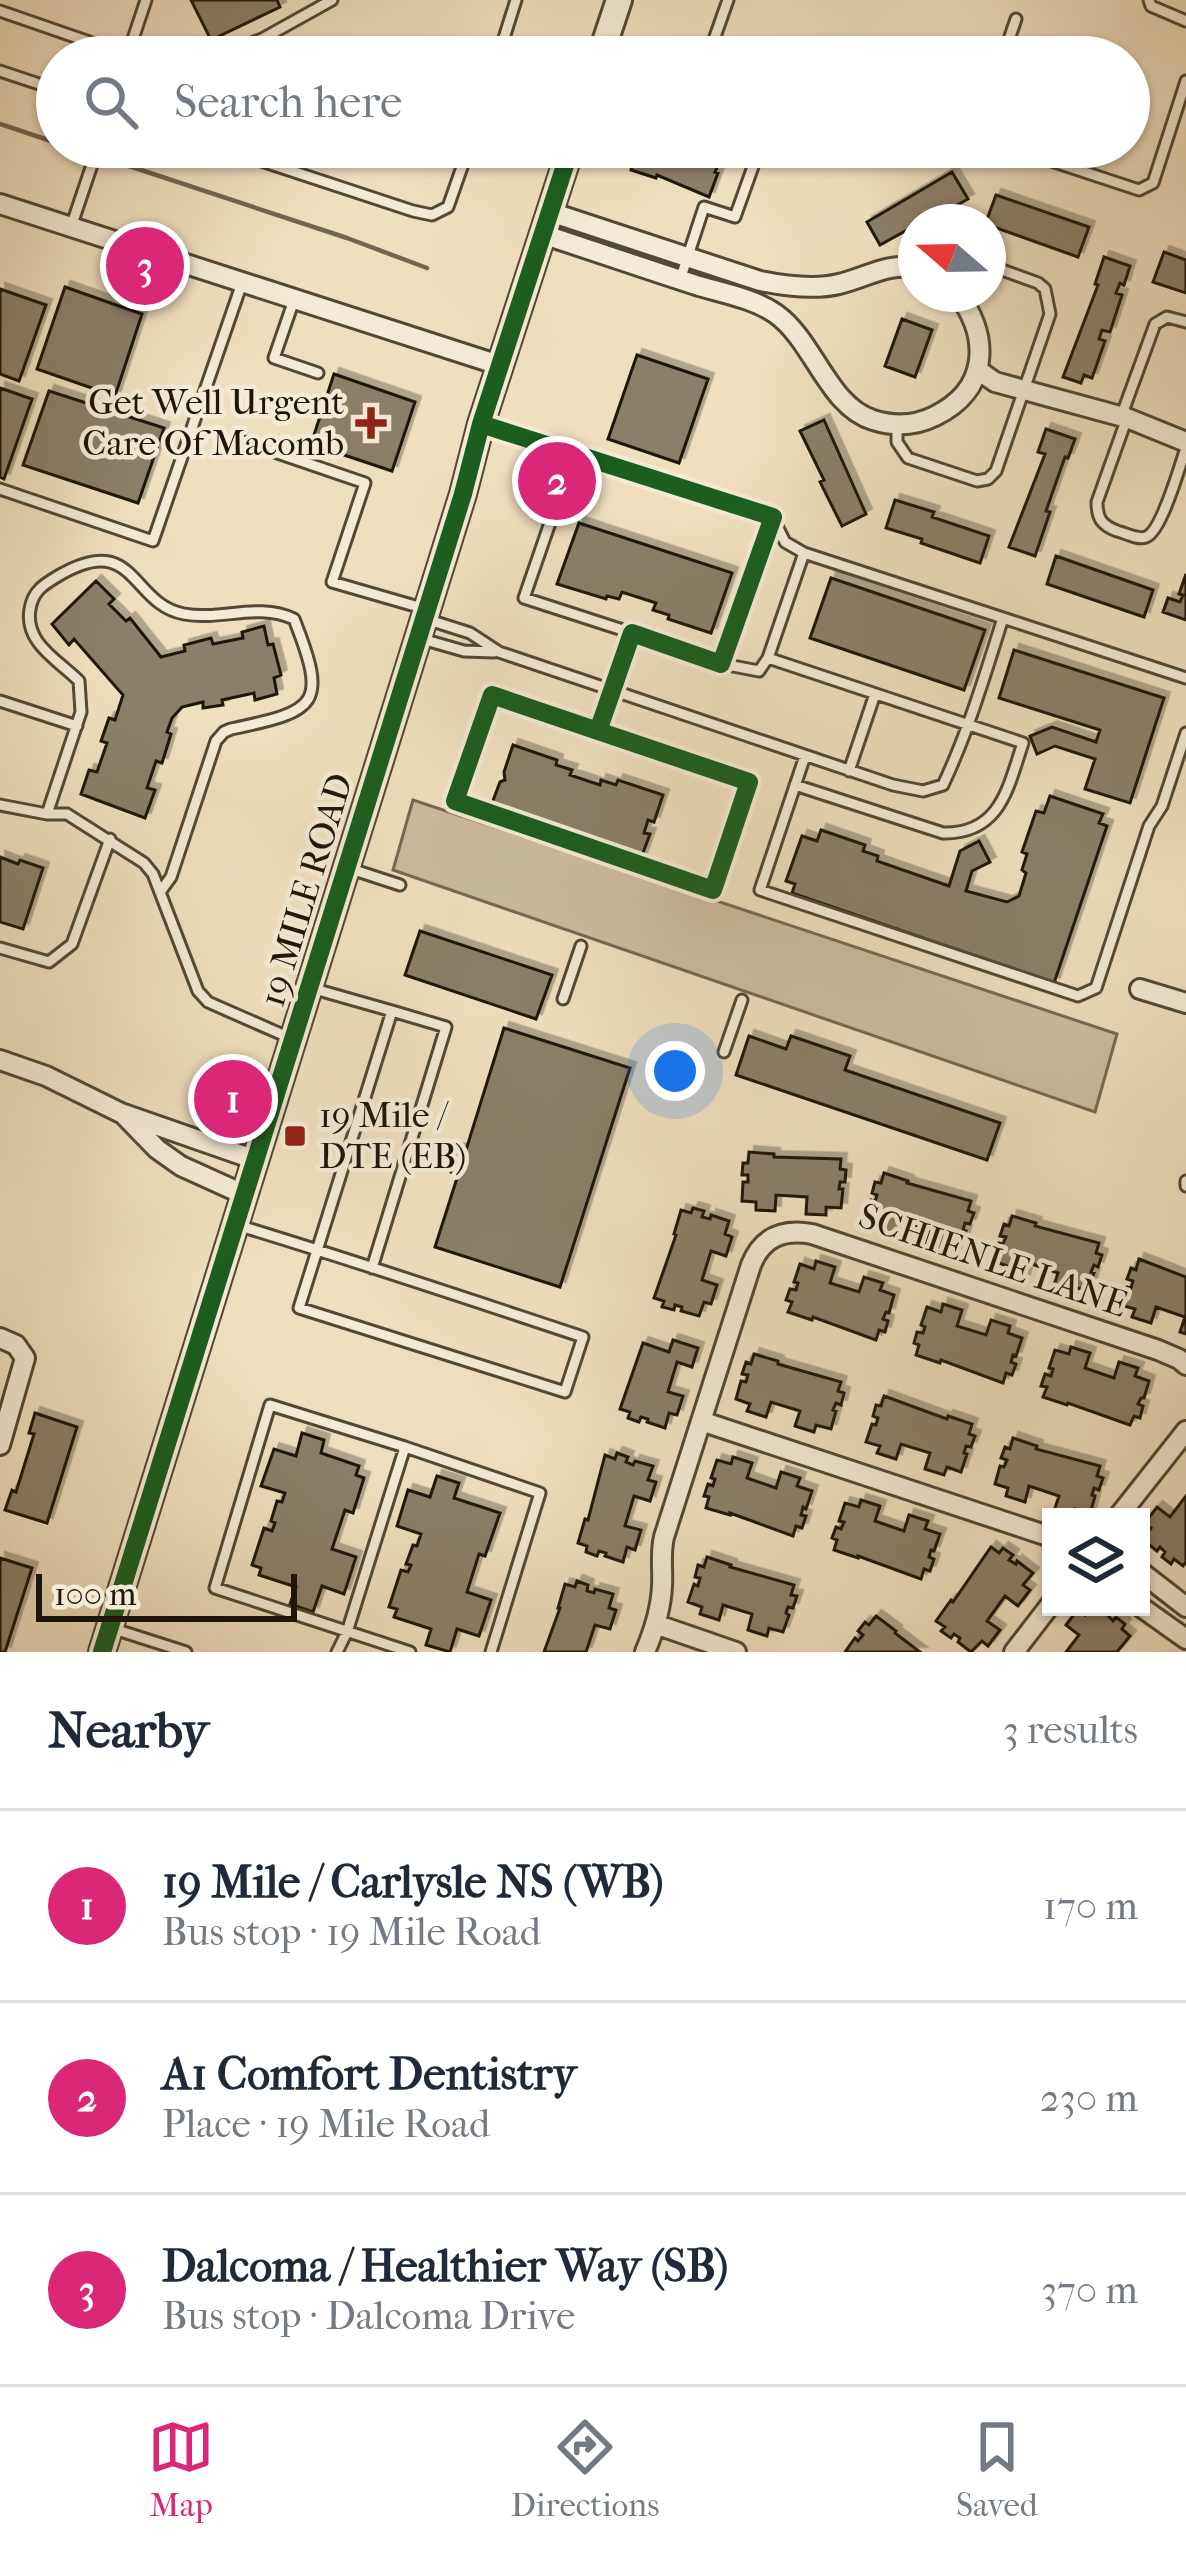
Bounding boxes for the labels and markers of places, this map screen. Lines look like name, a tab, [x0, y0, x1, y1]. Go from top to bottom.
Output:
pin: 3	[106, 221, 184, 311]
place label: Get Well Urgent Care Of Macomb	[82, 381, 344, 464]
marker: Get Well Urgent Care Of Macomb	[355, 407, 387, 439]
pin: 2	[518, 436, 596, 526]
pin: 1	[194, 1054, 272, 1144]
place label: 19 Mile / DTE (EB)	[319, 1094, 466, 1177]
marker: 19 Mile / DTE (EB)	[282, 1123, 308, 1149]

